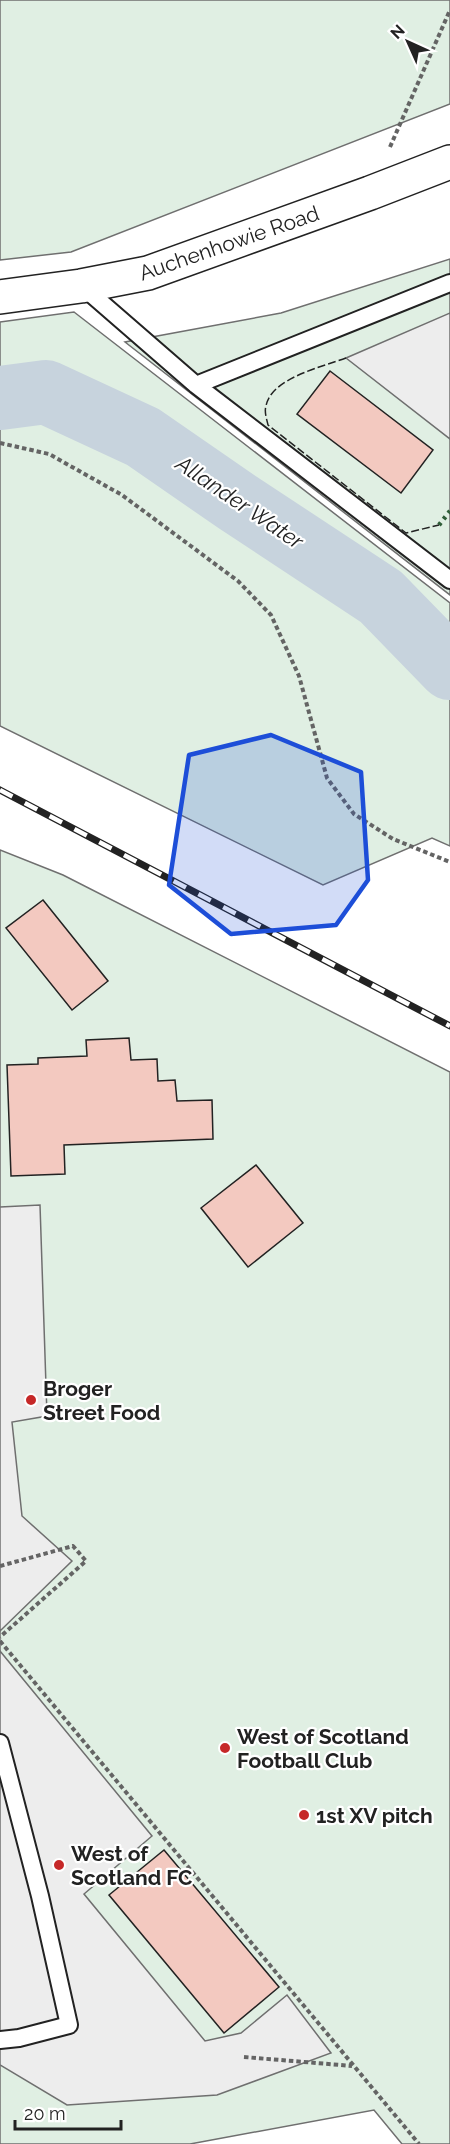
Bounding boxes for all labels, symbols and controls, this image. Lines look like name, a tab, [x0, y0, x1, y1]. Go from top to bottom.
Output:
north arrow	[378, 12, 438, 72]
text: N	[387, 21, 409, 43]
street label: Auchenhowie Road	[136, 200, 322, 286]
water label: Allander Water	[171, 449, 310, 555]
place label: Broger Street Food	[43, 1376, 160, 1425]
marker: Broger Street Food	[24, 1393, 38, 1407]
place label: West of Scotland Football Club	[237, 1724, 409, 1773]
marker: West of Scotland Football Club	[218, 1741, 232, 1755]
place label: 1st XV pitch	[316, 1803, 433, 1828]
marker: 1st XV pitch	[297, 1808, 311, 1822]
place label: West of Scotland FC	[71, 1841, 192, 1890]
marker: West of Scotland FC	[52, 1858, 66, 1872]
scale bar	[15, 2093, 122, 2131]
text: 20 m	[24, 2103, 66, 2124]

